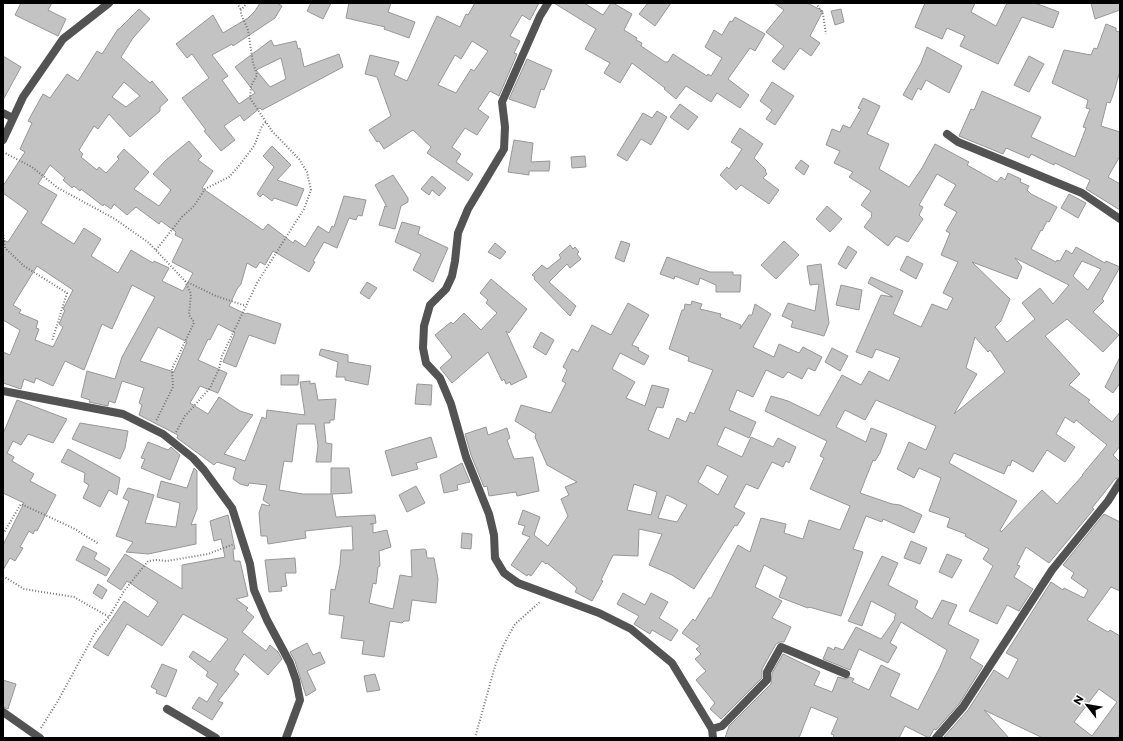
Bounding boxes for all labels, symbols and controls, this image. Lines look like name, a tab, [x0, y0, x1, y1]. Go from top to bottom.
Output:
north arrow	[1067, 685, 1107, 725]
text: N	[1070, 692, 1087, 707]

